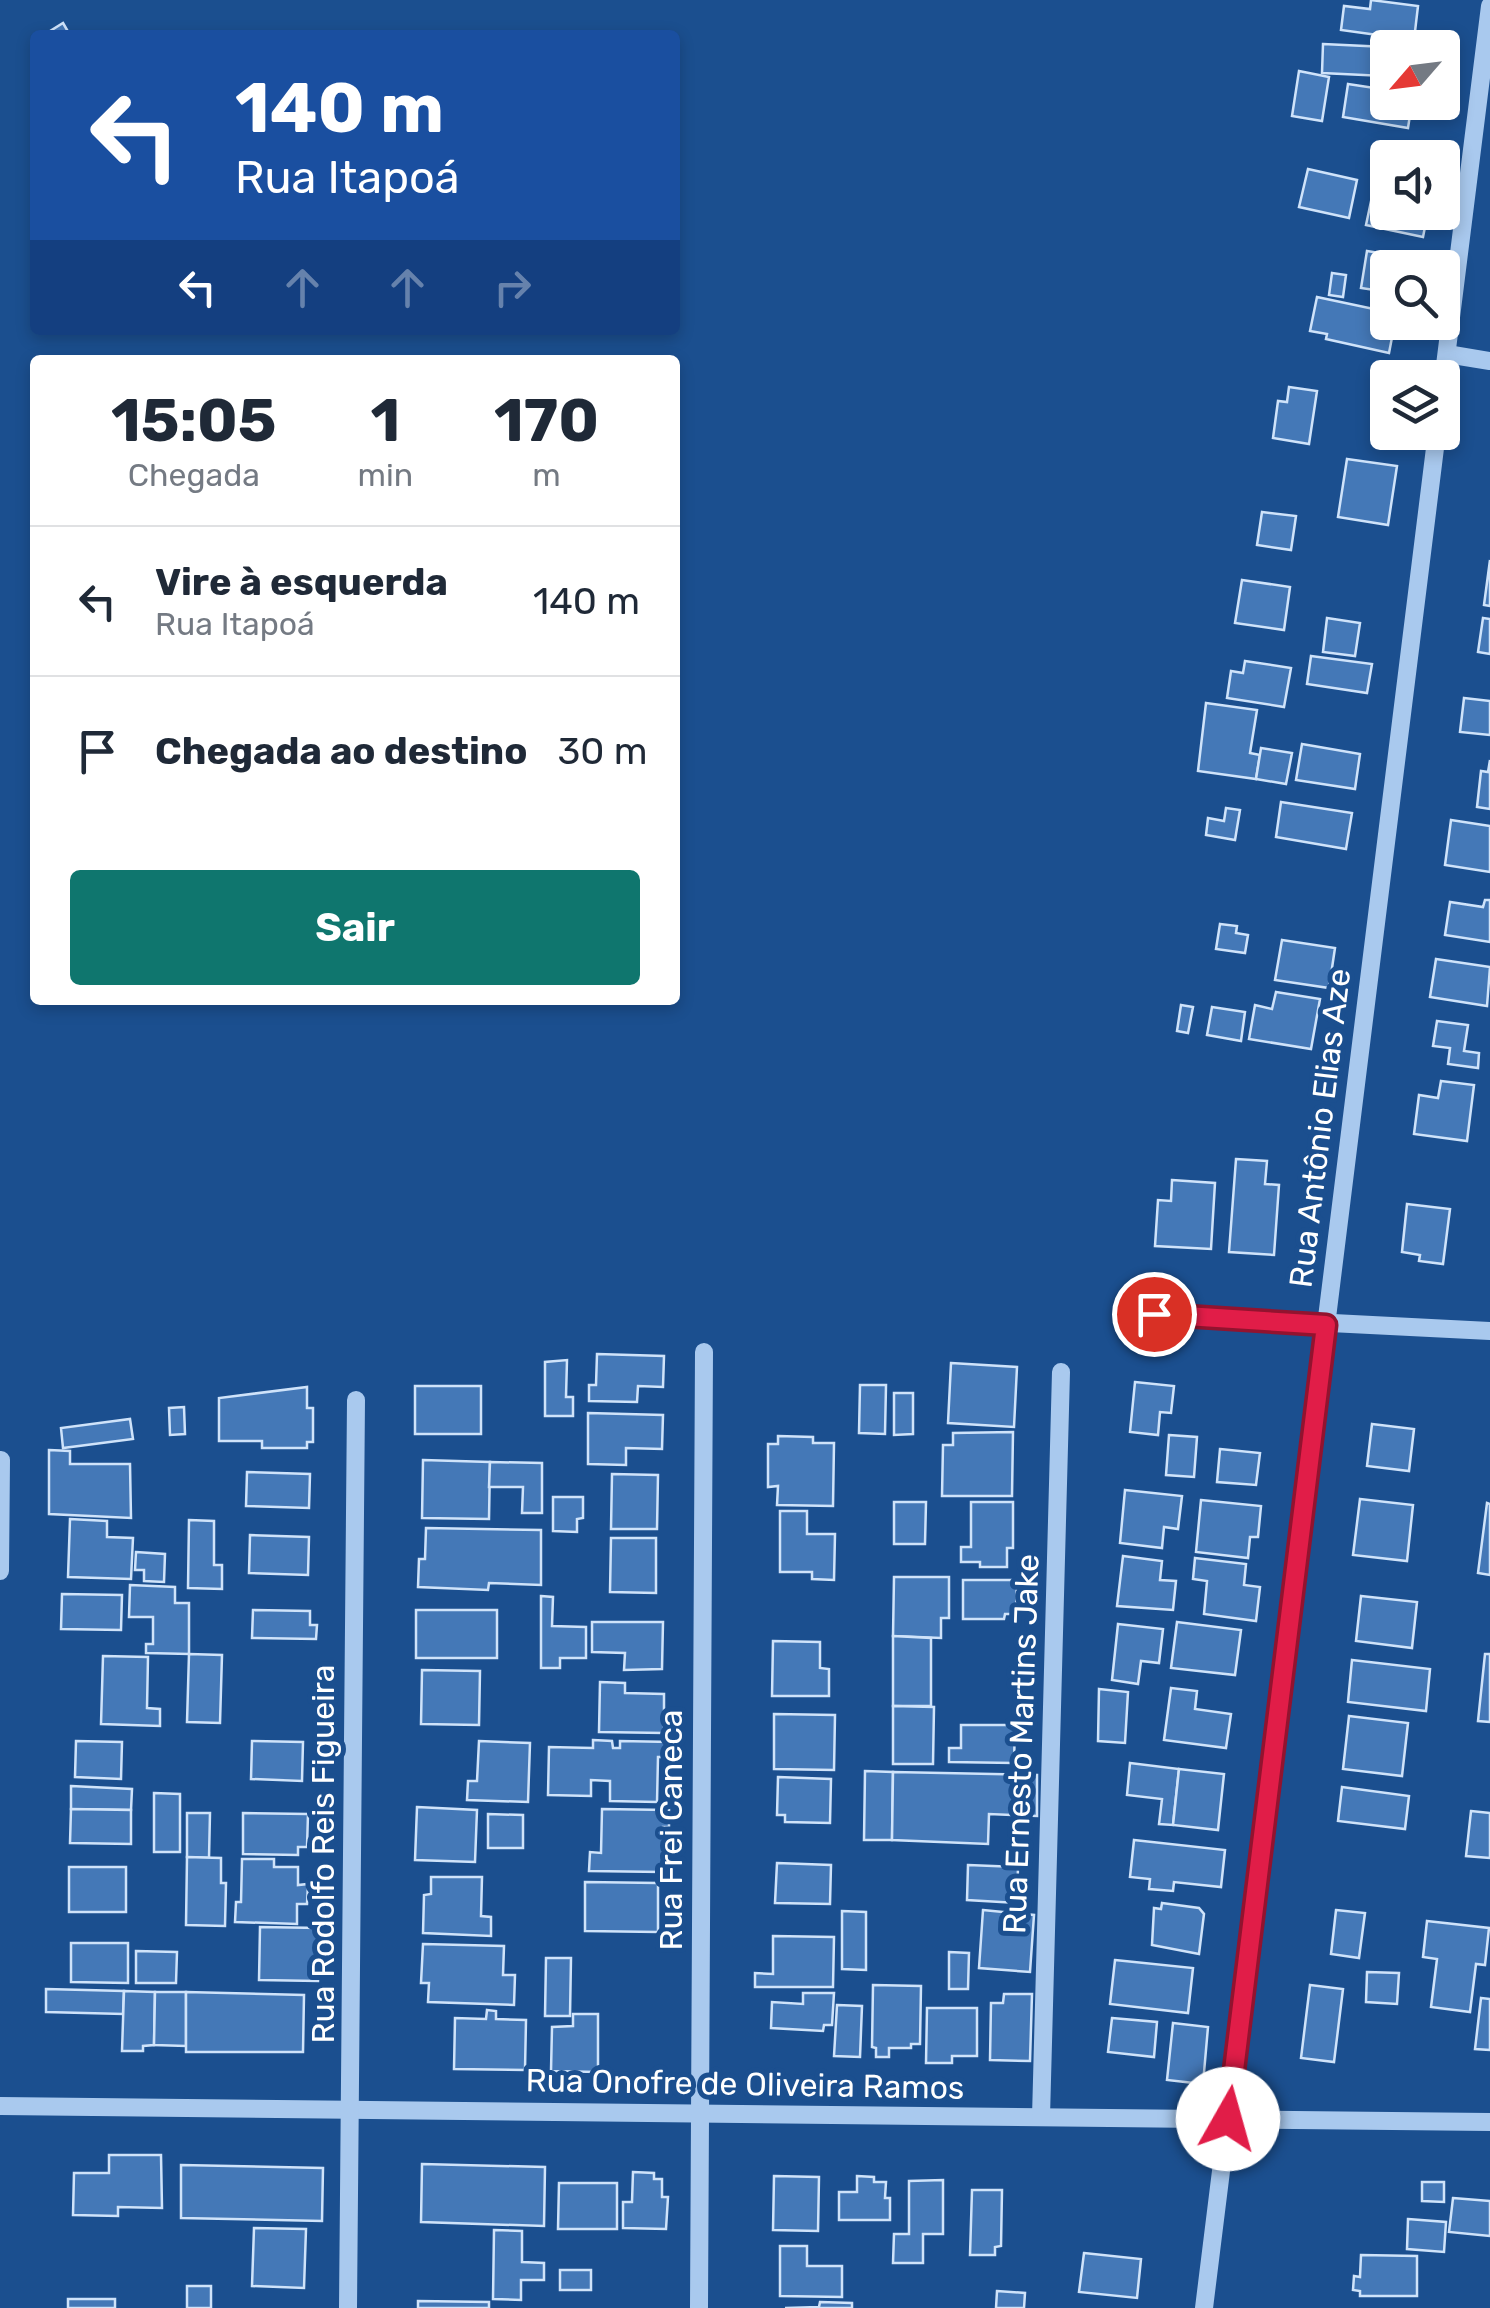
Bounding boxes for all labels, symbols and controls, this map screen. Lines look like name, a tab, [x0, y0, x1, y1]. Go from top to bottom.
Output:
north arrow	[1370, 30, 1460, 120]
map controls	[1370, 30, 1460, 450]
text: 140 m	[235, 67, 444, 150]
icon: left	[70, 70, 200, 200]
button: sound	[1370, 140, 1460, 230]
text: Rua Itapoá	[235, 151, 460, 204]
button: search	[1370, 250, 1460, 340]
icon: left	[170, 260, 225, 315]
icon: ahead	[275, 260, 330, 315]
icon: ahead	[380, 260, 435, 315]
icon: right	[485, 260, 540, 315]
button: layers	[1370, 360, 1460, 450]
text: 15:05	[111, 385, 277, 456]
text: 1	[370, 385, 400, 456]
text: 170	[494, 385, 599, 456]
text: Chegada	[128, 456, 260, 494]
text: min	[358, 456, 413, 494]
text: m	[532, 456, 561, 494]
text: Vire à esquerda	[155, 559, 448, 605]
icon: left	[70, 574, 125, 629]
text: 140 m	[533, 578, 640, 624]
text: Rua Itapoá	[155, 605, 315, 643]
icon: arrive	[70, 724, 125, 779]
text: Chegada ao destino	[155, 728, 527, 774]
text: 30 m	[557, 728, 647, 774]
button: Sair	[70, 870, 640, 985]
street label: Rua Antônio Elias Aze	[1282, 966, 1358, 1290]
pin	[1112, 1272, 1197, 1357]
icon: arrive	[1127, 1287, 1182, 1342]
street label: Rua Ernesto Martins Jake	[995, 1553, 1047, 1935]
street label: Rua Rodolfo Reis Figueira	[304, 1665, 342, 2043]
street label: Rua Frei Caneca	[652, 1710, 690, 1950]
street label: Rua Onofre de Oliveira Ramos	[525, 2061, 965, 2107]
position arrow	[1176, 2067, 1280, 2171]

